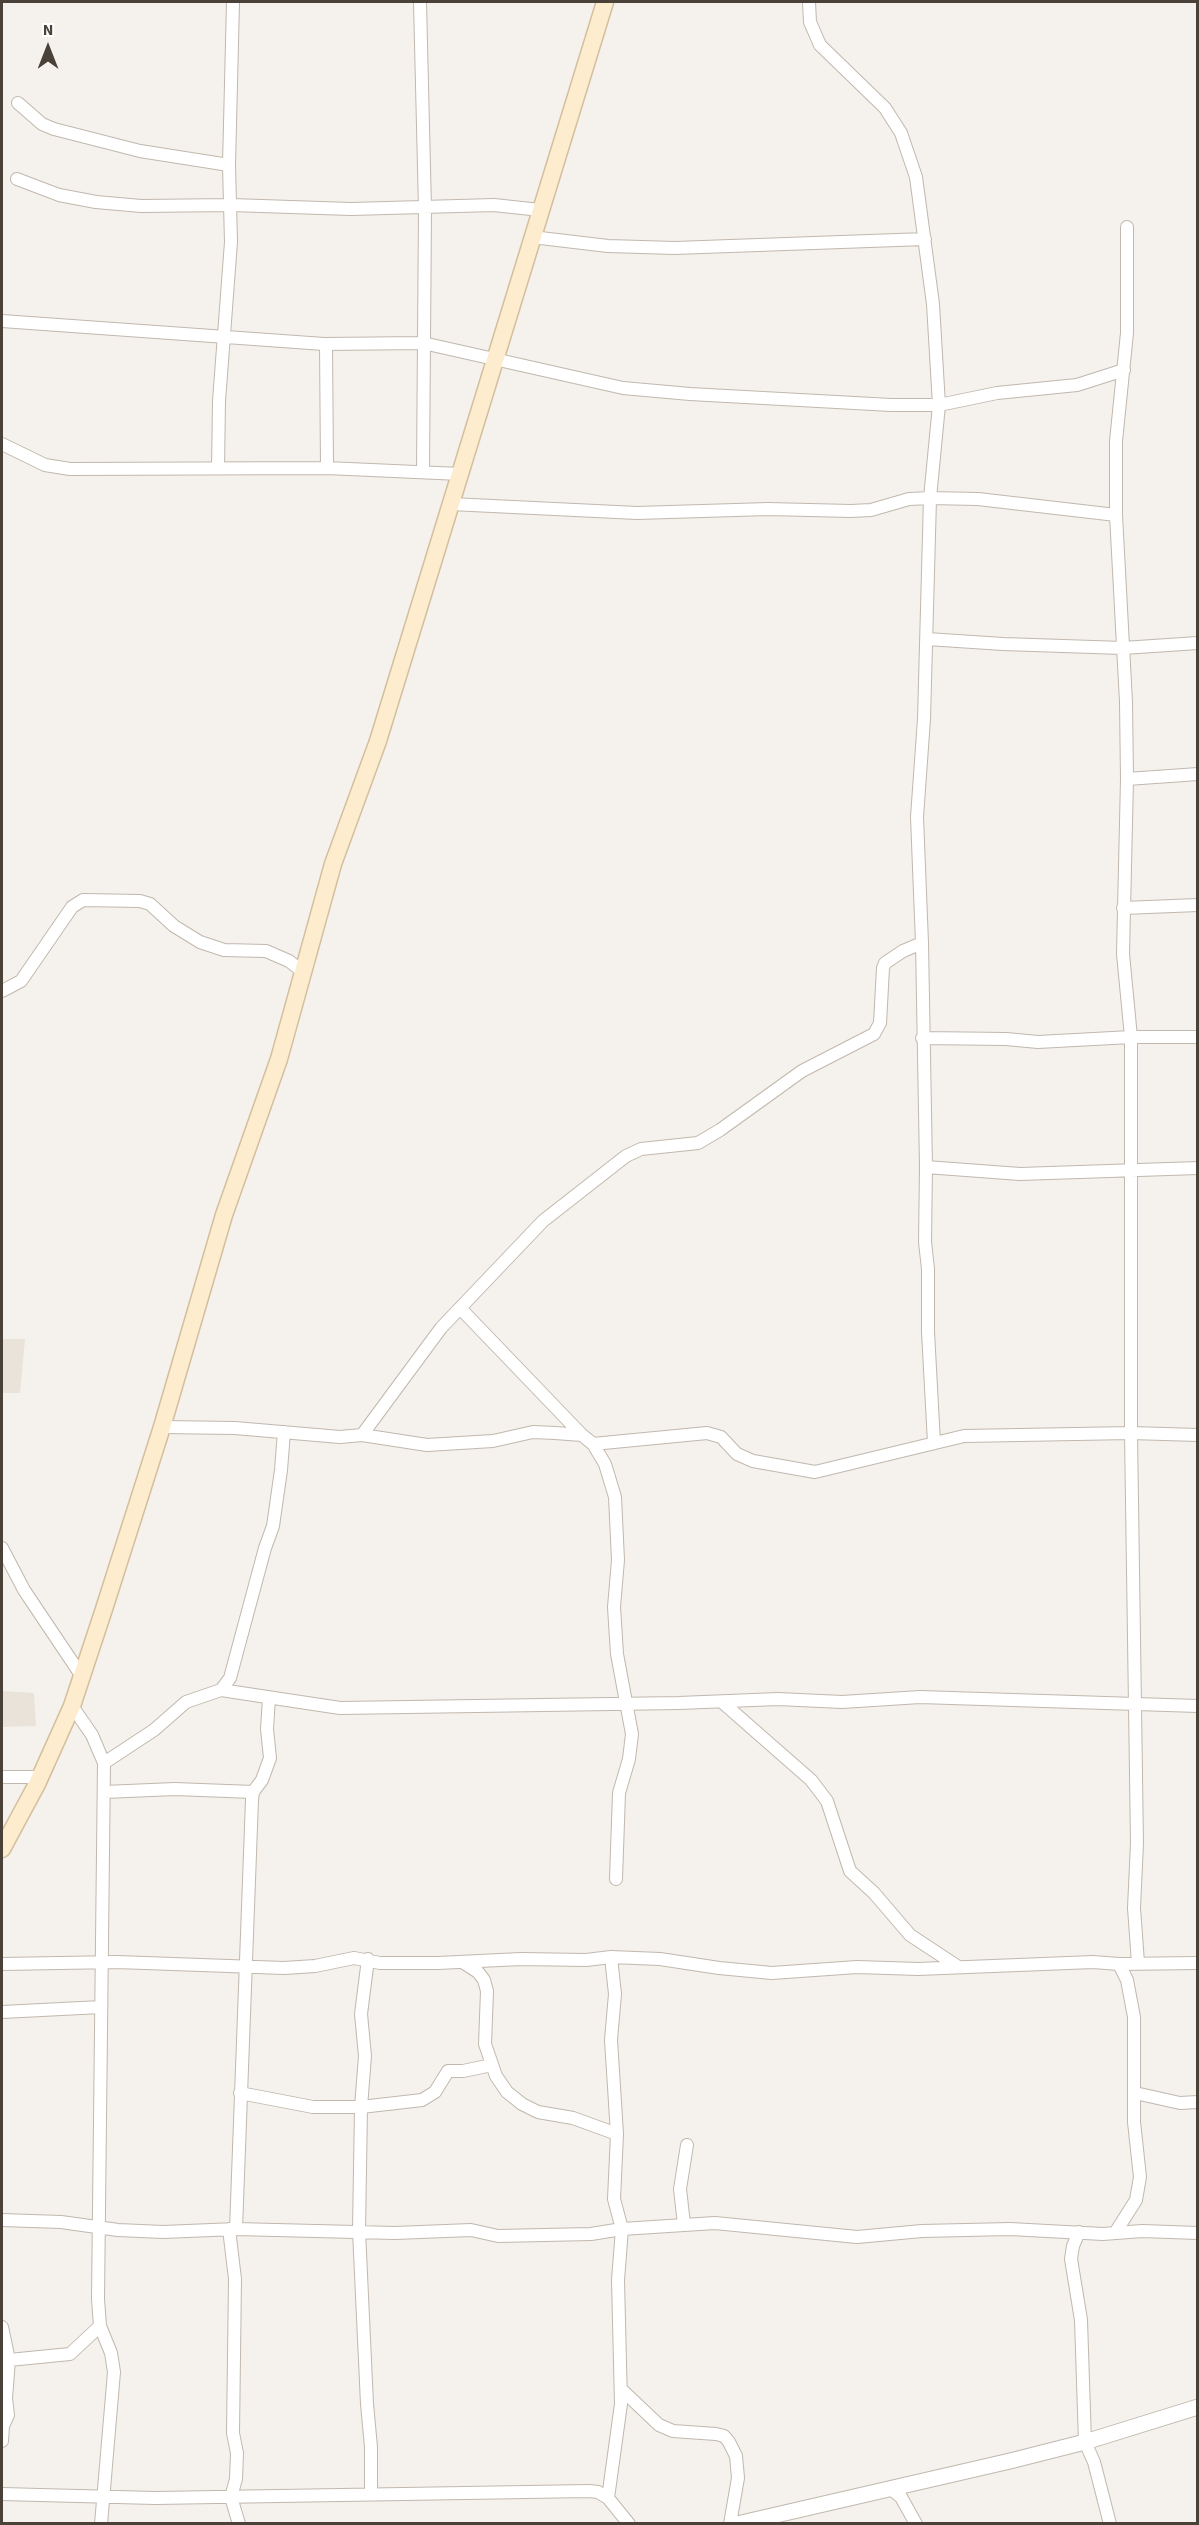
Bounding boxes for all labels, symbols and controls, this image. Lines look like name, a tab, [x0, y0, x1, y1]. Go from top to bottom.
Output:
north arrow	[18, 18, 78, 78]
text: N	[43, 19, 53, 41]

